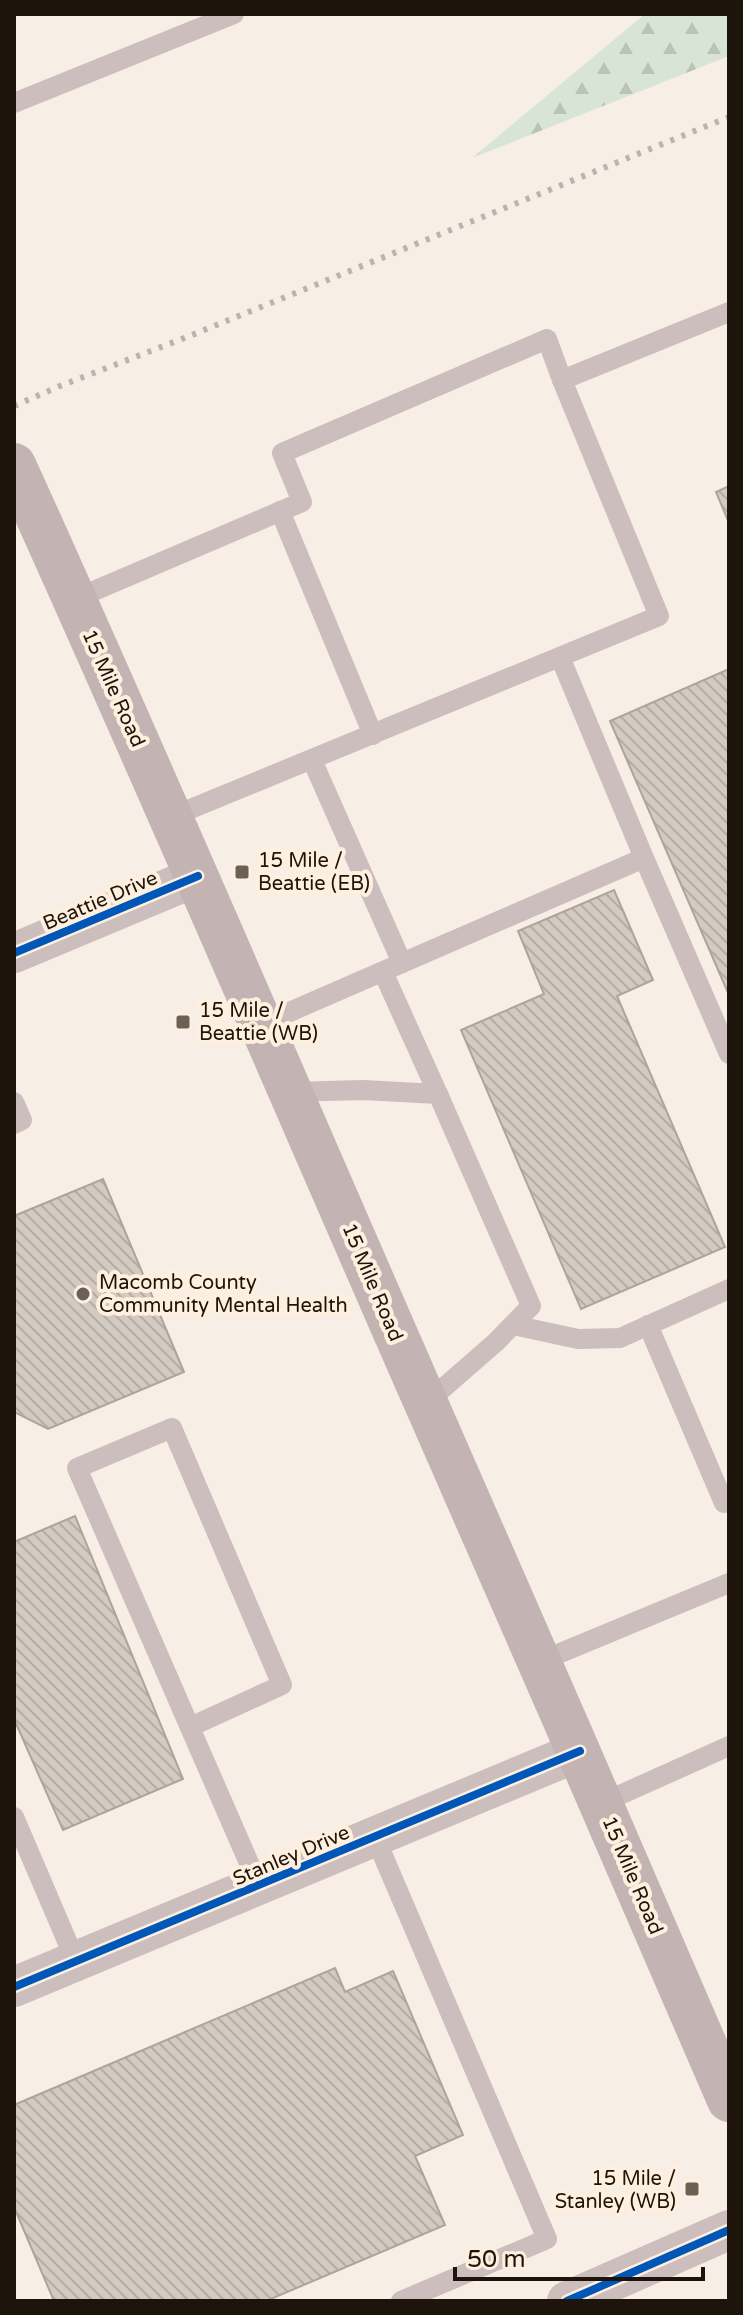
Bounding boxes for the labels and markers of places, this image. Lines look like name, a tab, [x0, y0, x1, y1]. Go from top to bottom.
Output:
place label: 15 Mile / Beattie (EB)	[258, 849, 370, 896]
marker: 15 Mile / Beattie (EB)	[233, 863, 251, 881]
place label: 15 Mile / Beattie (WB)	[199, 999, 318, 1046]
marker: 15 Mile / Beattie (WB)	[174, 1013, 192, 1031]
place label: Macomb County Community Mental Health	[99, 1271, 348, 1318]
marker: Macomb County Community Mental Health	[74, 1285, 92, 1303]
place label: 15 Mile / Stanley (WB)	[555, 2167, 676, 2214]
marker: 15 Mile / Stanley (WB)	[683, 2180, 701, 2198]

